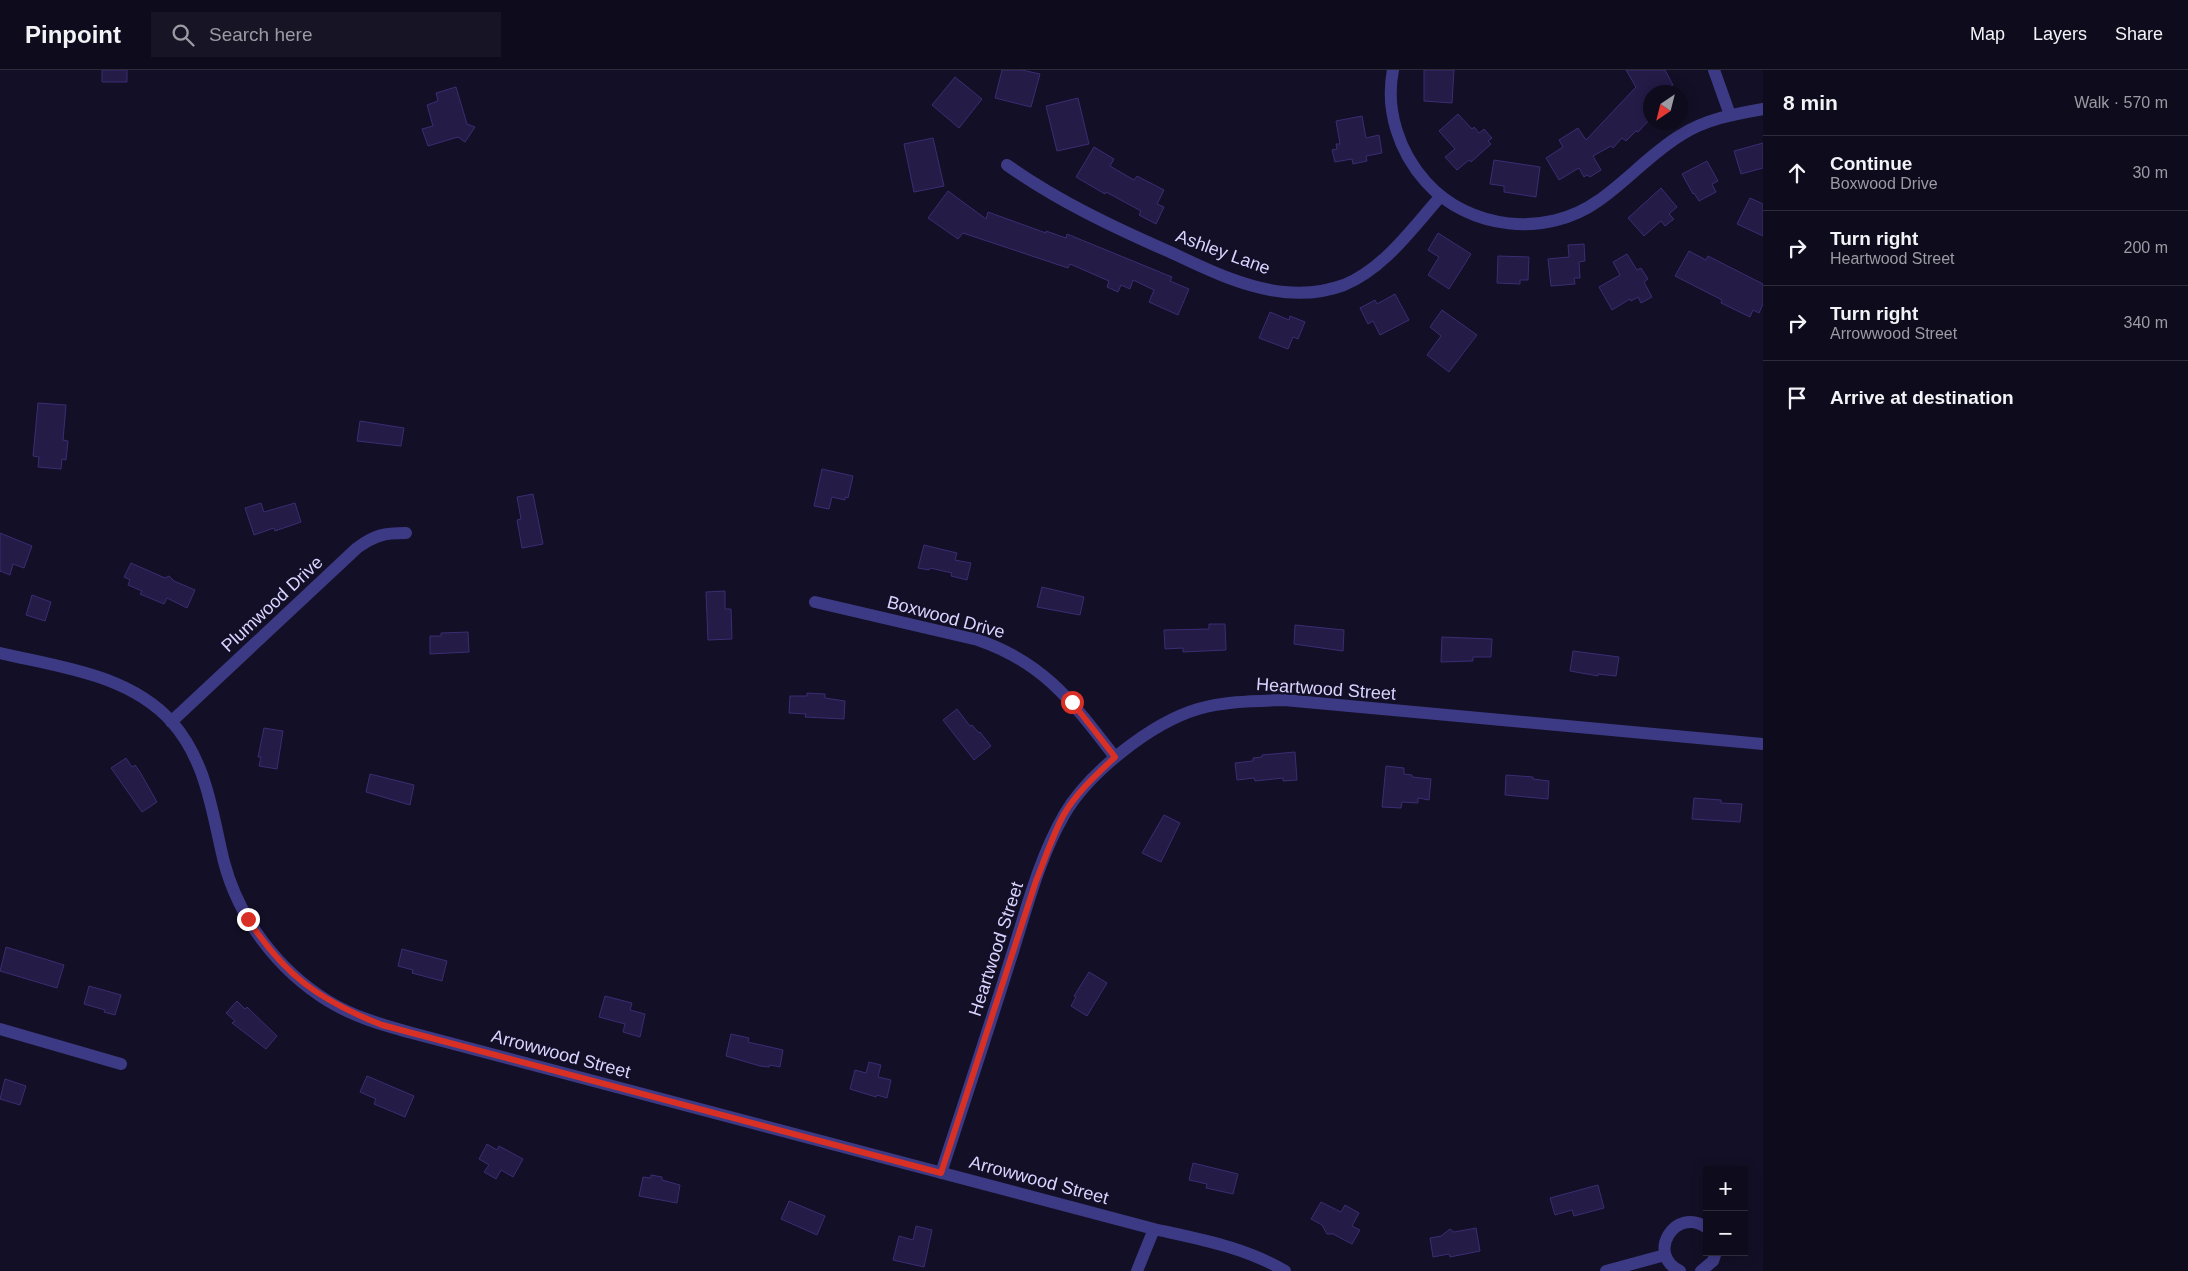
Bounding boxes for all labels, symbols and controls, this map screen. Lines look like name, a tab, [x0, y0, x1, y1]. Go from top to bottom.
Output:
search box	[151, 12, 501, 57]
text: Pinpoint	[25, 21, 121, 48]
icon: search	[169, 21, 197, 49]
text: Search here	[209, 24, 313, 45]
text: Map	[1970, 24, 2005, 44]
text: Layers	[2033, 24, 2087, 44]
text: Share	[2115, 24, 2163, 44]
north arrow	[1643, 85, 1688, 130]
text: 8 min	[1783, 91, 1838, 114]
text: Walk · 570 m	[2074, 94, 2168, 111]
text: Continue	[1830, 153, 1912, 174]
icon: ahead	[1783, 159, 1811, 187]
text: 30 m	[2132, 164, 2168, 181]
text: Boxwood Drive	[1830, 175, 1938, 192]
street label: Ashley Lane	[1173, 226, 1273, 278]
text: Turn right	[1830, 228, 1918, 249]
icon: right	[1783, 234, 1811, 262]
text: 200 m	[2124, 239, 2168, 256]
text: Heartwood Street	[1830, 250, 1955, 267]
text: Turn right	[1830, 303, 1918, 324]
icon: right	[1783, 309, 1811, 337]
text: 340 m	[2124, 314, 2168, 331]
text: Arrowwood Street	[1830, 325, 1957, 342]
icon: arrive	[1783, 384, 1811, 412]
text: Arrive at destination	[1830, 387, 2014, 408]
street label: Plumwood Drive	[217, 552, 327, 656]
street label: Boxwood Drive	[885, 592, 1007, 642]
street label: Heartwood Street	[1255, 674, 1397, 704]
route start	[1061, 691, 1084, 714]
street label: Heartwood Street	[965, 879, 1027, 1019]
route end	[237, 908, 260, 931]
street label: Arrowwood Street	[489, 1026, 633, 1082]
street label: Arrowwood Street	[967, 1152, 1111, 1208]
map controls	[1703, 1166, 1748, 1256]
button: +	[1703, 1166, 1748, 1211]
button: −	[1703, 1211, 1748, 1256]

